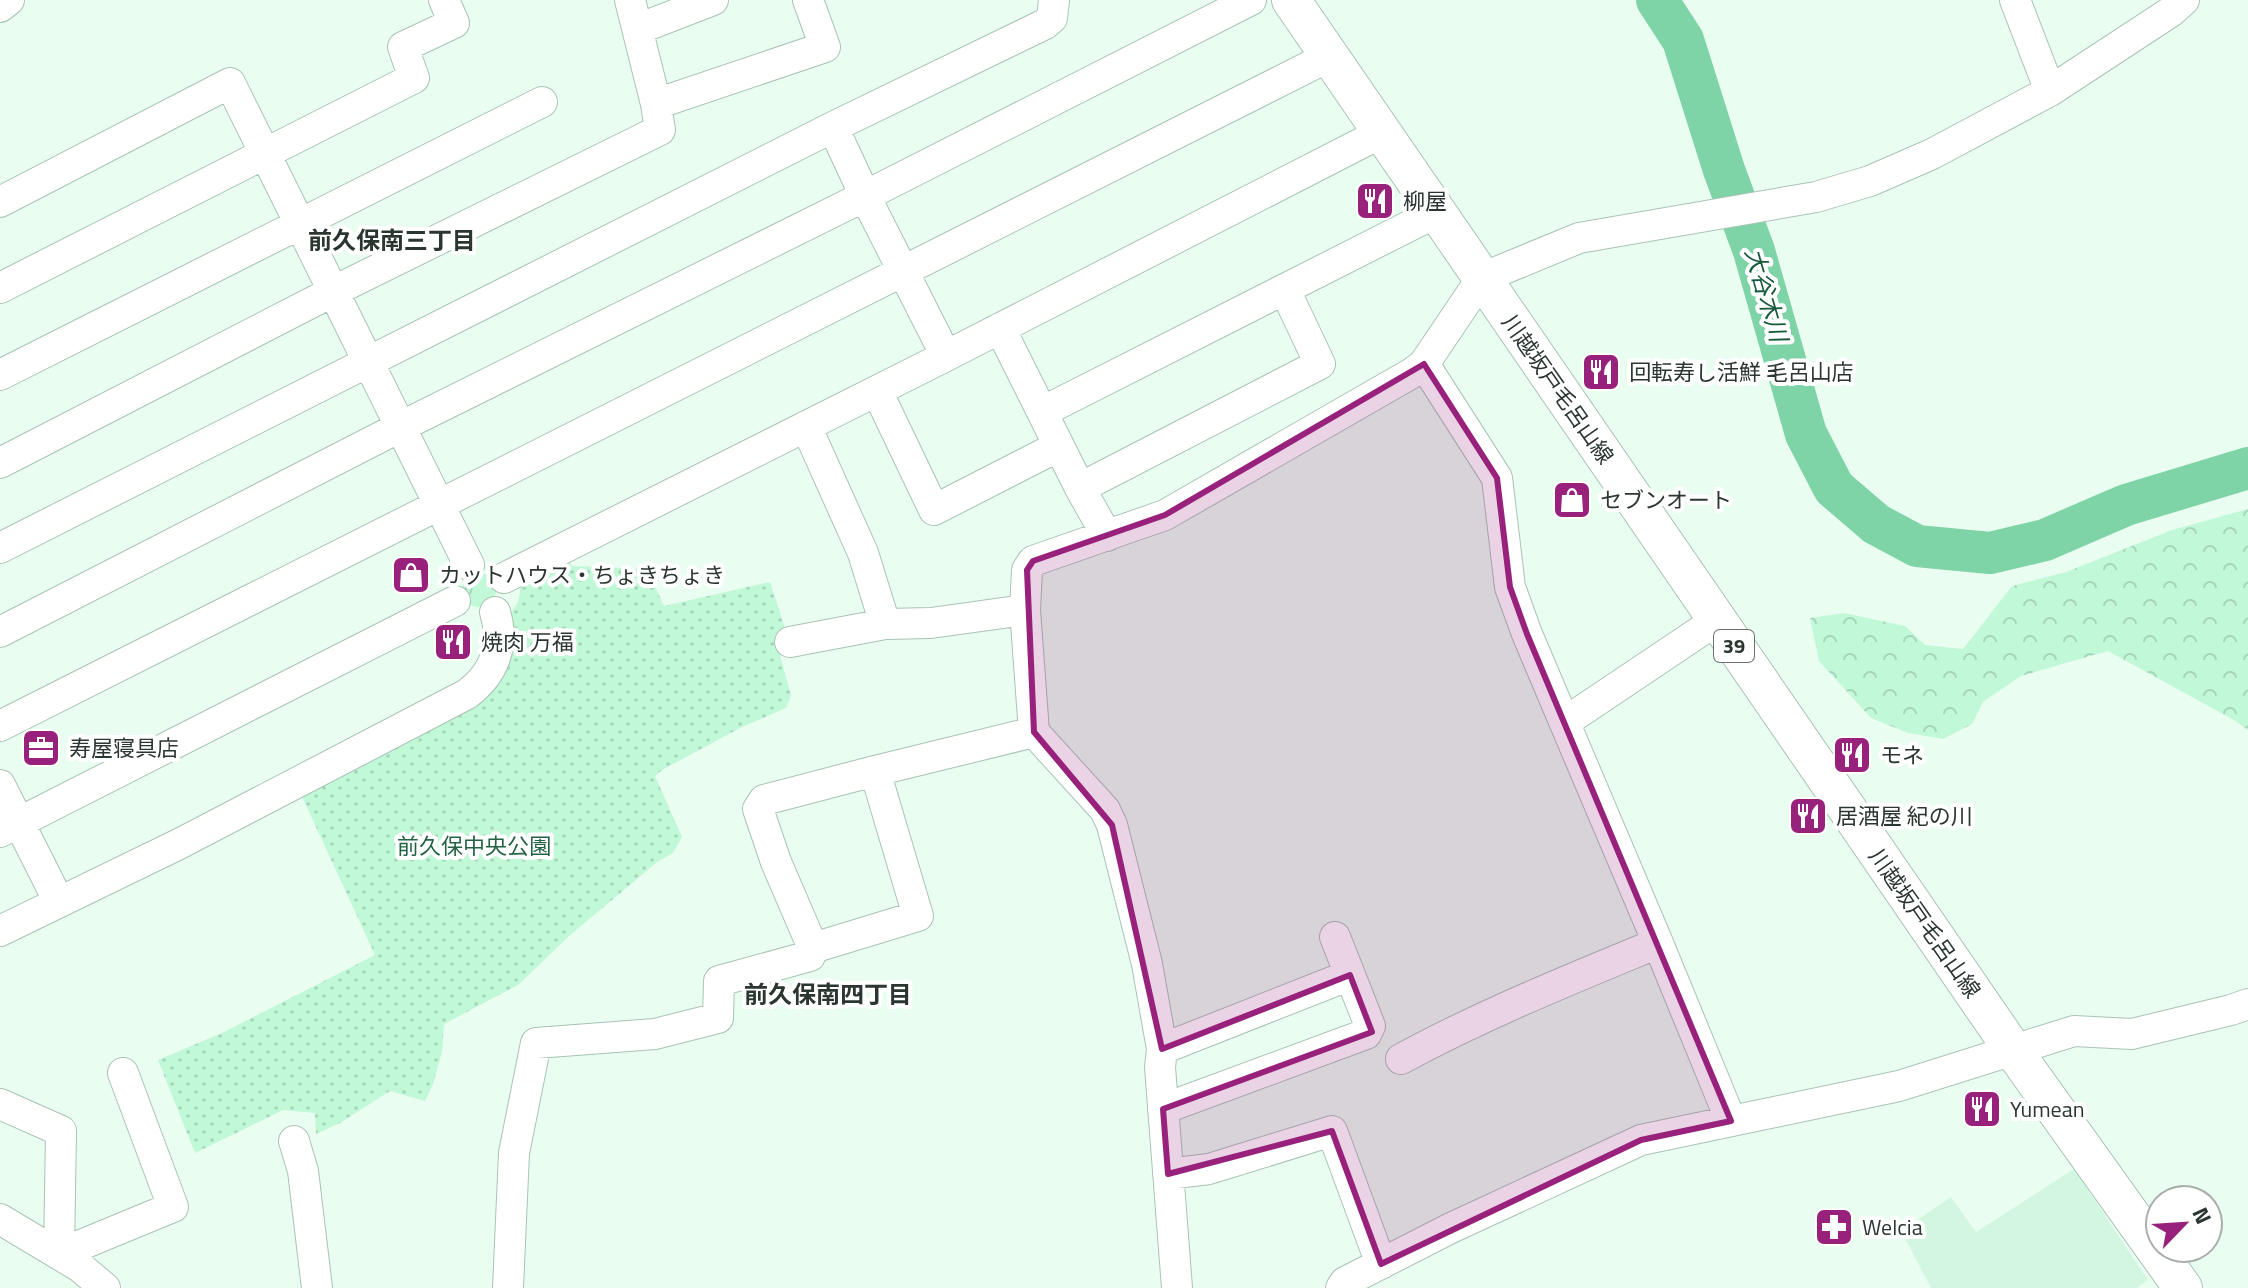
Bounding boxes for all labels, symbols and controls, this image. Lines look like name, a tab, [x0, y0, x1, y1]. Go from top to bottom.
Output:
restaurant icon: 柳屋	[1354, 180, 1396, 222]
place label: 柳屋	[1403, 184, 1447, 218]
district label: 前久保南三丁目	[308, 222, 476, 258]
water label: 大谷木川	[1736, 244, 1798, 349]
street label: 川越坂戸毛呂山線	[1494, 307, 1622, 471]
restaurant icon: 回転寿し活鮮 毛呂山店	[1580, 351, 1622, 393]
place label: 回転寿し活鮮 毛呂山店	[1629, 355, 1854, 389]
shop icon: セブンオート	[1551, 479, 1593, 521]
place label: セブンオート	[1600, 483, 1732, 517]
shop icon: カットハウス・ちょきちょき	[390, 554, 432, 596]
place label: カットハウス・ちょきちょき	[439, 558, 725, 592]
restaurant icon: 焼肉 万福	[432, 621, 474, 663]
place label: 焼肉 万福	[481, 625, 574, 659]
road number: 39	[1714, 630, 1754, 662]
office icon: 寿屋寝具店	[20, 727, 62, 769]
place label: 寿屋寝具店	[69, 731, 179, 765]
restaurant icon: モネ	[1831, 734, 1873, 776]
place label: モネ	[1880, 738, 1924, 772]
restaurant icon: 居酒屋 紀の川	[1787, 795, 1829, 837]
place label: 居酒屋 紀の川	[1836, 799, 1973, 833]
park label: 前久保中央公園	[397, 829, 551, 863]
street label: 川越坂戸毛呂山線	[1861, 841, 1989, 1005]
district label: 前久保南四丁目	[744, 976, 912, 1012]
restaurant icon: Yumean	[1961, 1088, 2003, 1130]
place label: Yumean	[2010, 1092, 2085, 1126]
north arrow	[2144, 1184, 2224, 1264]
text: N	[2183, 1201, 2221, 1230]
pharmacy icon: Welcia	[1813, 1206, 1855, 1248]
place label: Welcia	[1862, 1210, 1923, 1244]

